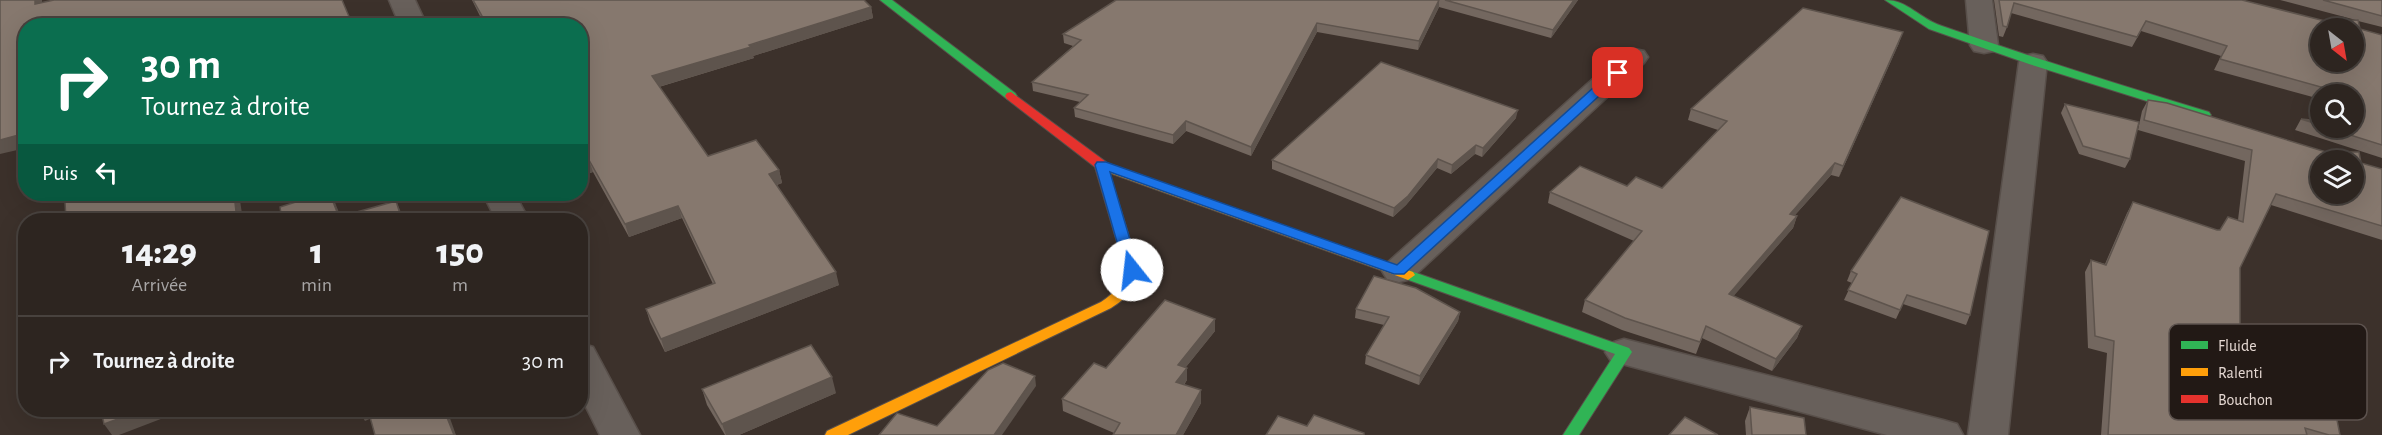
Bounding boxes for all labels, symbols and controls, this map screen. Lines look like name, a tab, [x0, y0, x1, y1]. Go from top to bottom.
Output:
north arrow	[2310, 18, 2364, 72]
map controls	[2310, 18, 2364, 204]
icon: right	[42, 42, 120, 120]
text: 30 m	[141, 44, 221, 86]
pin	[1592, 47, 1643, 98]
icon: arrive	[1601, 56, 1634, 89]
button: search	[2310, 84, 2364, 138]
text: Tournez à droite	[141, 93, 310, 120]
button: layers	[2310, 150, 2364, 204]
icon: left	[90, 156, 123, 189]
text: Puis	[42, 162, 78, 184]
text: 14:29	[122, 234, 197, 270]
text: 1	[310, 234, 323, 270]
text: 150	[436, 234, 484, 270]
position arrow	[1100, 238, 1164, 302]
text: Arrivée	[132, 275, 187, 295]
text: min	[301, 275, 332, 295]
text: m	[452, 275, 468, 295]
legend	[2169, 324, 2367, 420]
text: Fluide	[2218, 338, 2257, 354]
icon: right	[42, 345, 75, 378]
text: Tournez à droite	[93, 350, 235, 372]
text: 30 m	[522, 350, 564, 372]
text: Ralenti	[2218, 365, 2263, 381]
text: Bouchon	[2218, 392, 2273, 408]

